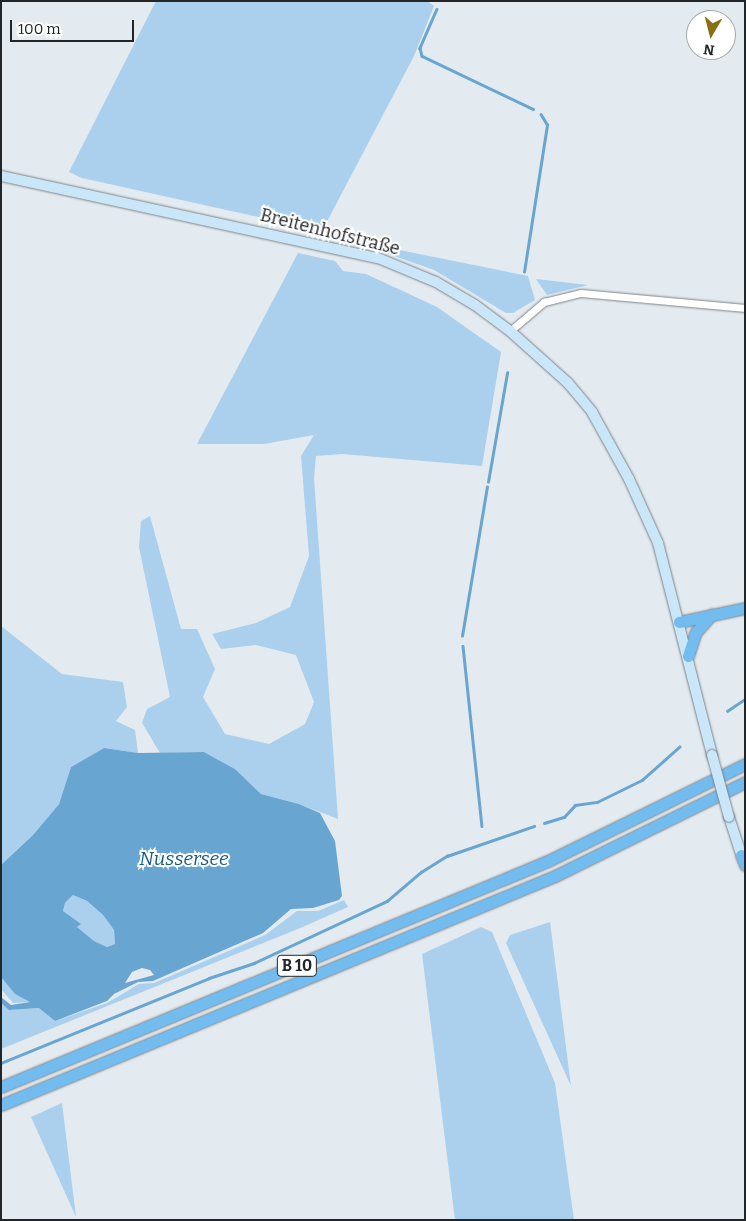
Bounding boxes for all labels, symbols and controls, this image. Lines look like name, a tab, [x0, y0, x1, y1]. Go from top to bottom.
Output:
scale bar	[12, 10, 136, 42]
north arrow	[686, 10, 736, 60]
text: 100 m	[18, 20, 61, 38]
text: N	[702, 40, 716, 59]
street label: Breitenhofstraße	[258, 204, 402, 260]
water label: Nussersee	[139, 848, 229, 870]
road number: B 10	[276, 952, 318, 979]

